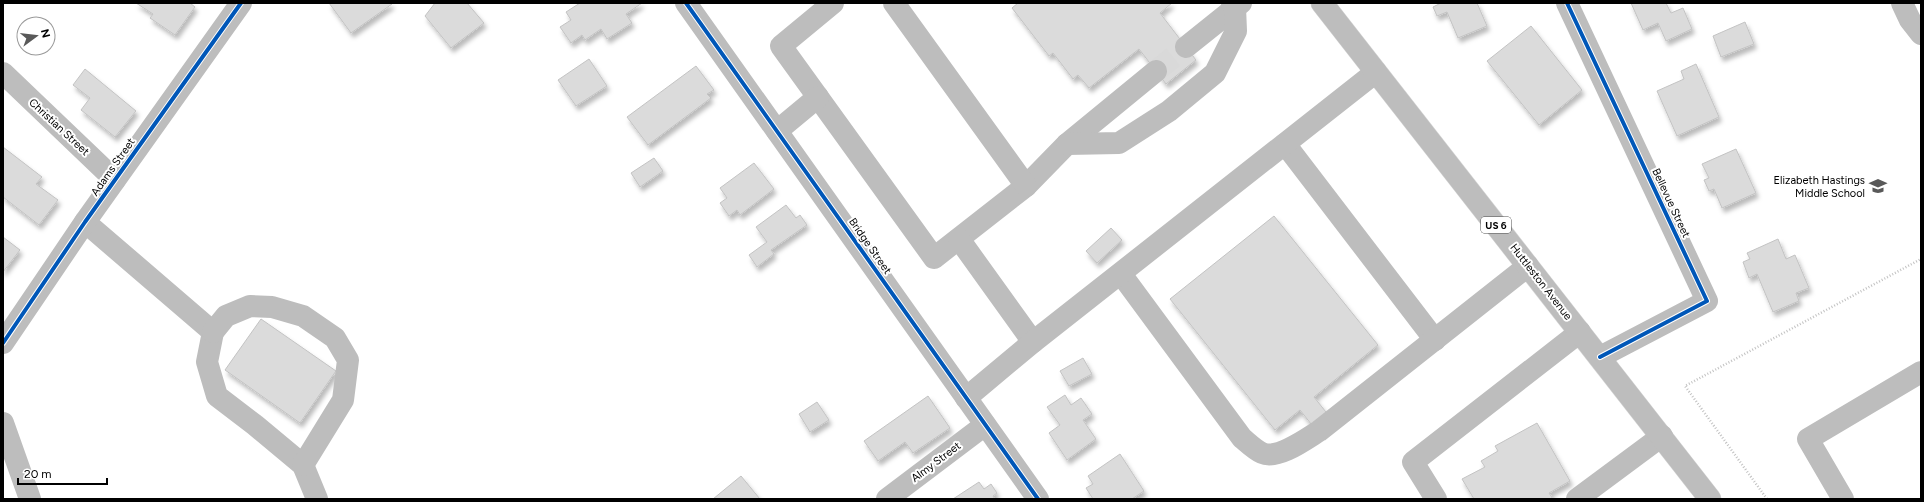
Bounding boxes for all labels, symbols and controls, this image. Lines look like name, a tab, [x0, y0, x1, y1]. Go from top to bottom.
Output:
north arrow	[16, 16, 56, 56]
text: N	[38, 28, 53, 39]
street label: Christian Street	[26, 96, 92, 158]
street label: Adams Street	[88, 136, 138, 198]
street label: Bellevue Street	[1649, 166, 1693, 240]
place label: Elizabeth Hastings Middle School	[1774, 174, 1865, 200]
school or university icon: Elizabeth Hastings Middle School	[1868, 176, 1888, 196]
street label: Bridge Street	[846, 215, 894, 277]
road number: US 6	[1481, 217, 1511, 233]
street label: Huttleston Avenue	[1507, 241, 1575, 323]
street label: Almy Street	[909, 439, 963, 485]
scale bar	[18, 460, 107, 486]
text: 20 m	[24, 467, 52, 481]

